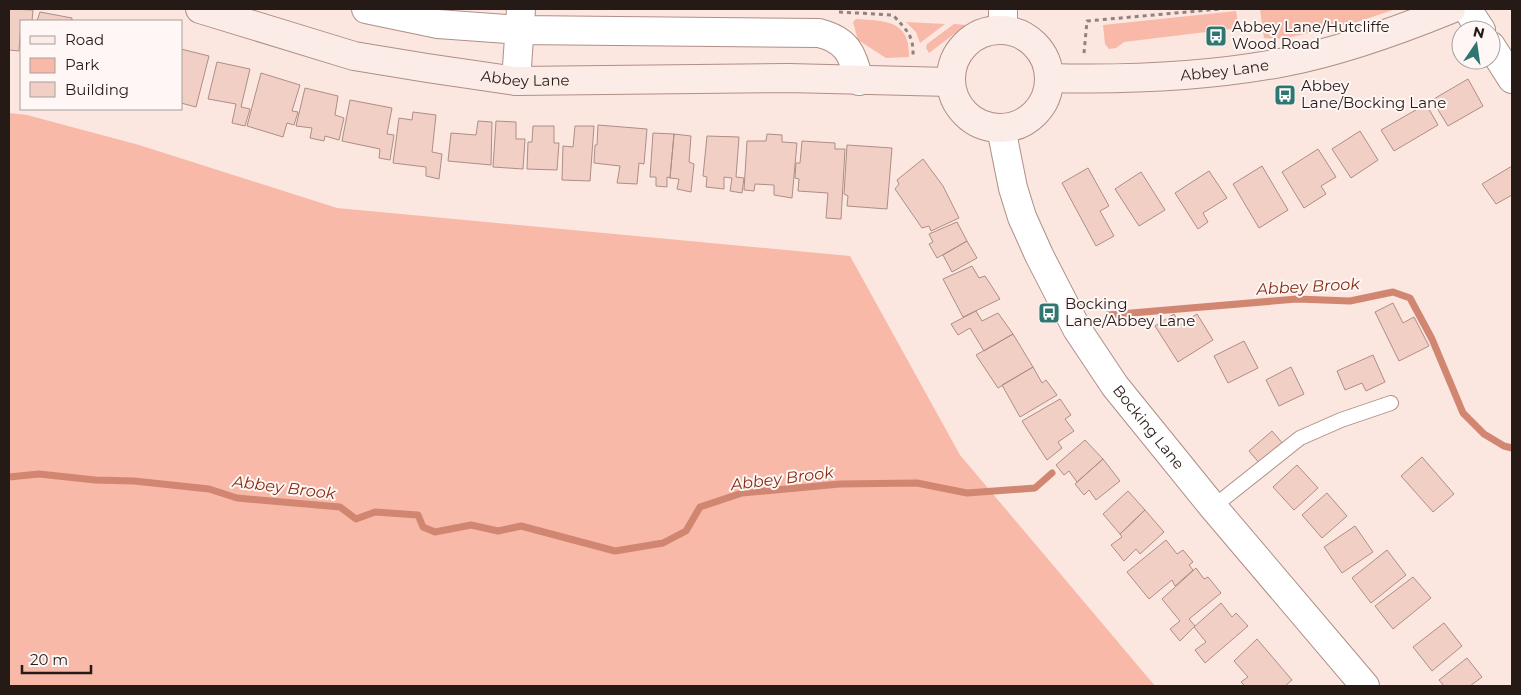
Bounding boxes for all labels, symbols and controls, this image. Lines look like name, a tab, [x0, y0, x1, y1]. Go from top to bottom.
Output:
place label: Abbey Lane/Hutcliffe Wood Road	[1232, 17, 1390, 53]
legend	[20, 20, 182, 110]
north arrow	[1451, 20, 1501, 70]
text: N	[1471, 22, 1486, 42]
bus stop icon: Abbey Lane/Hutcliffe Wood Road	[1204, 24, 1228, 48]
text: Road	[65, 30, 104, 49]
text: Park	[65, 55, 99, 74]
street label: Abbey Lane	[1180, 55, 1270, 84]
street label: Abbey Lane	[480, 66, 570, 90]
place label: Abbey Lane/Bocking Lane	[1301, 76, 1446, 112]
text: Building	[65, 80, 129, 99]
bus stop icon: Abbey Lane/Bocking Lane	[1273, 83, 1297, 107]
water label: Abbey Brook	[1255, 274, 1362, 299]
place label: Bocking Lane/Abbey Lane	[1065, 294, 1195, 330]
bus stop icon: Bocking Lane/Abbey Lane	[1037, 301, 1061, 325]
street label: Bocking Lane	[1109, 381, 1189, 473]
water label: Abbey Brook	[729, 463, 836, 494]
water label: Abbey Brook	[230, 472, 338, 503]
scale bar	[22, 642, 91, 674]
text: 20 m	[30, 650, 68, 669]

